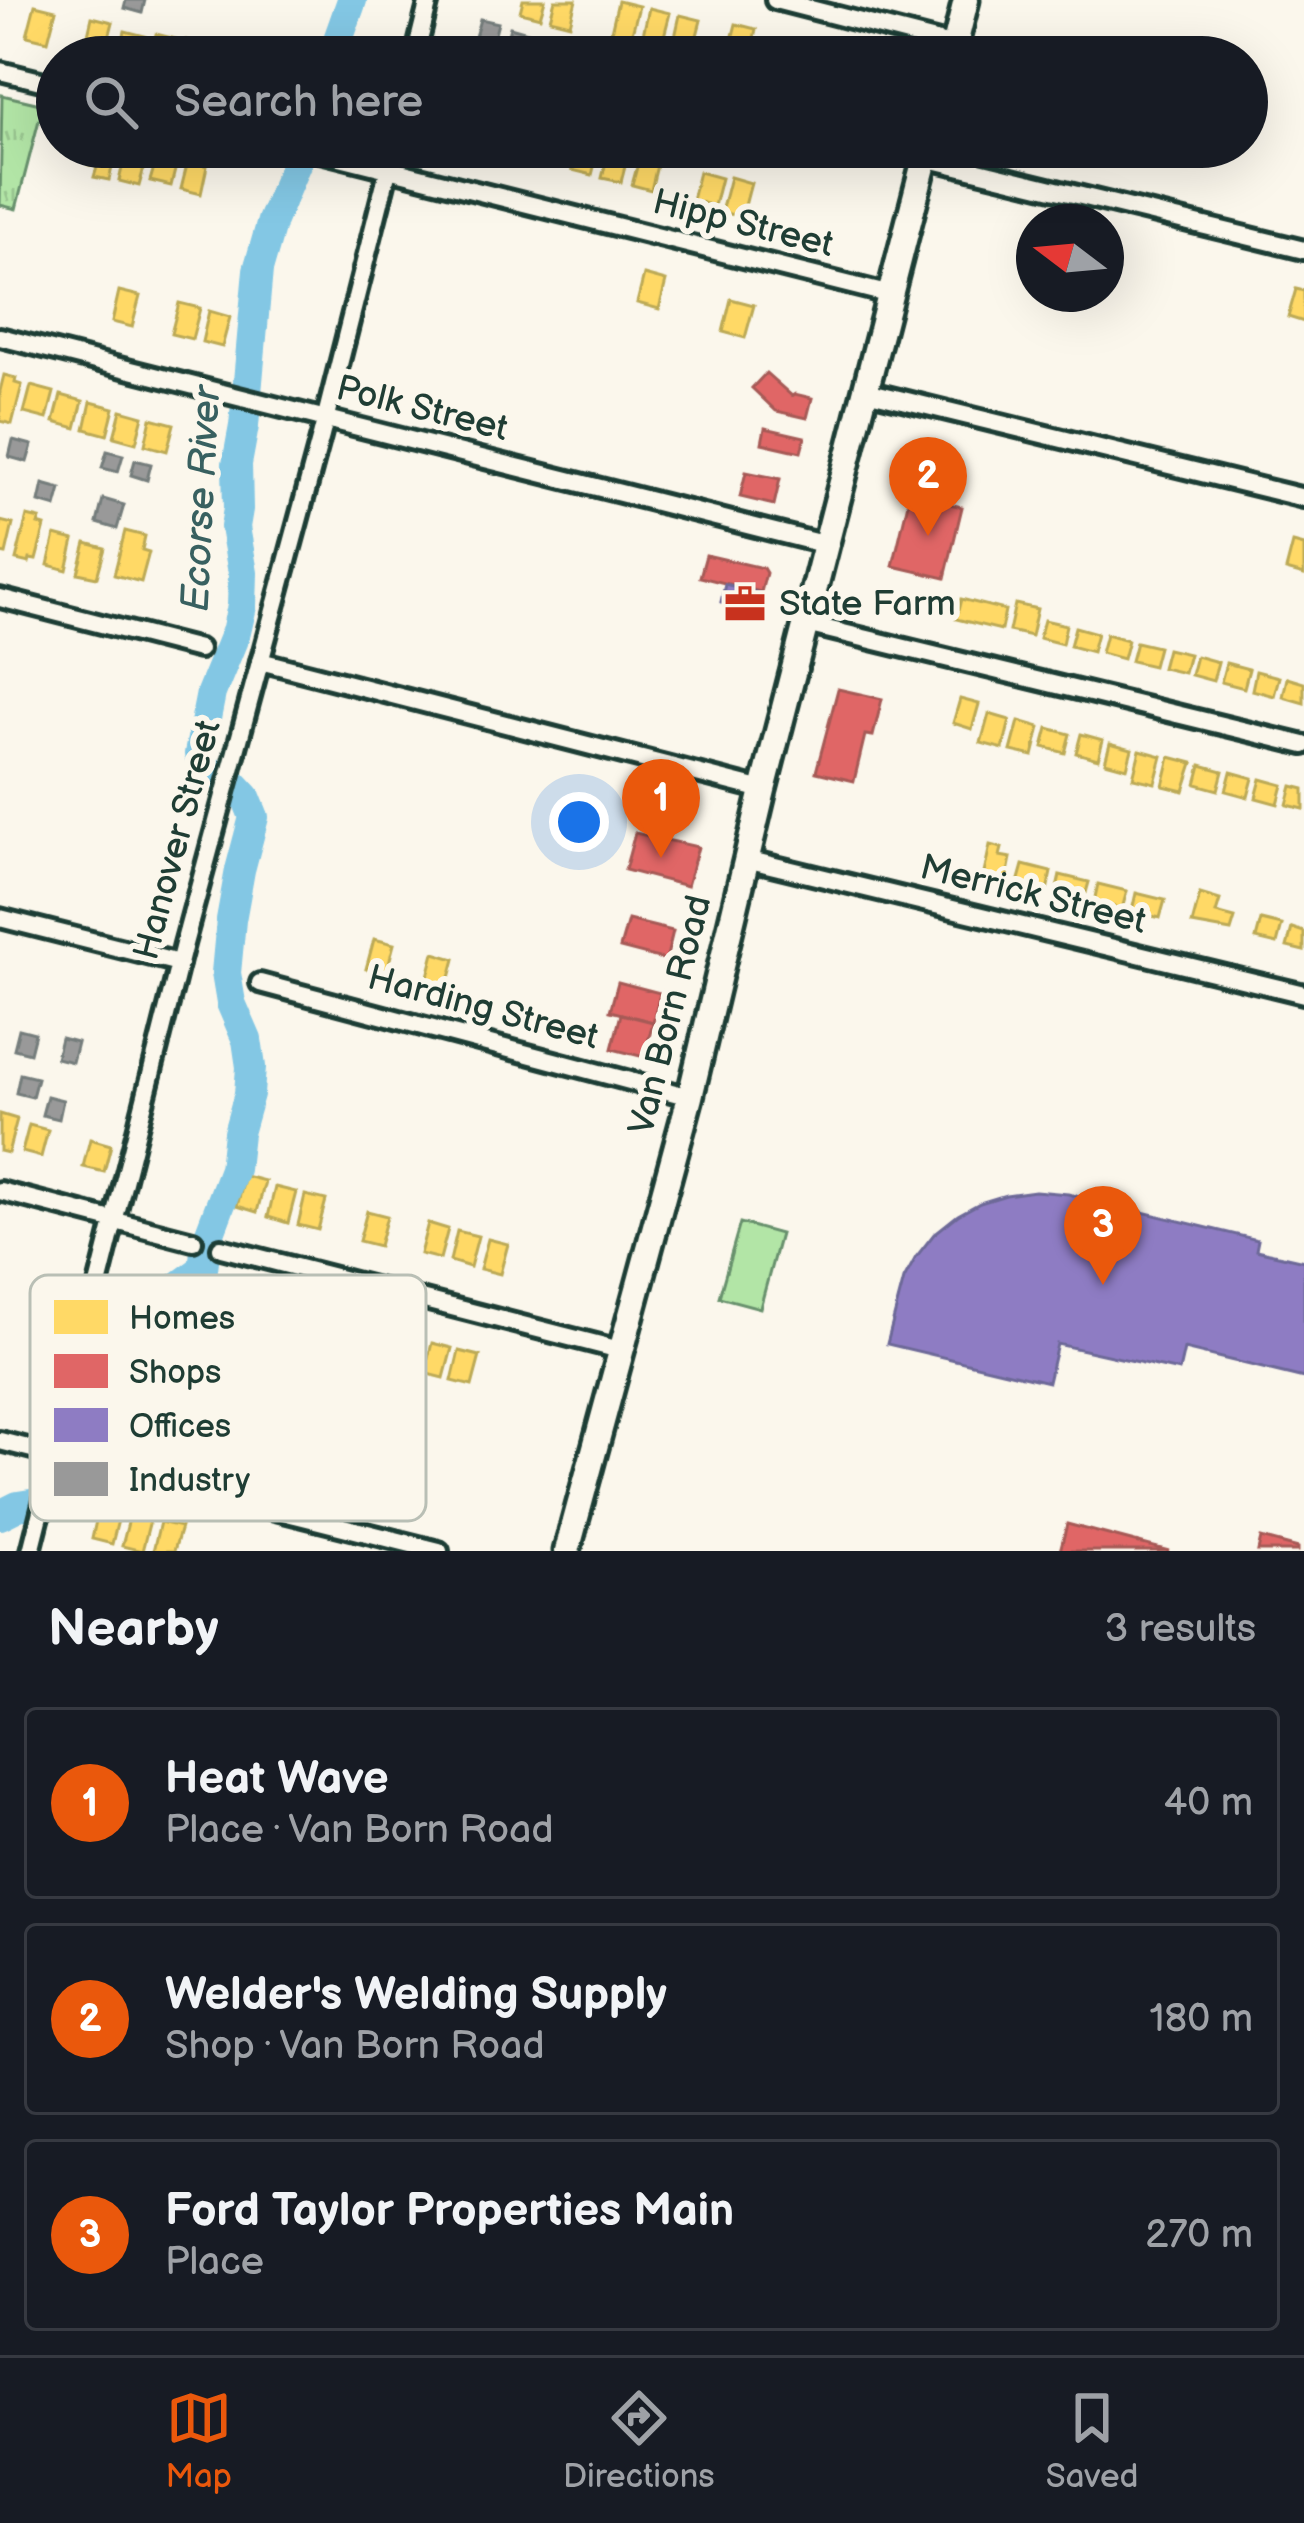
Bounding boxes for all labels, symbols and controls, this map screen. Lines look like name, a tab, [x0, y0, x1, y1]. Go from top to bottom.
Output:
search box	[36, 36, 1268, 168]
icon: search	[78, 69, 144, 135]
text: Search here	[174, 75, 423, 130]
street label: Hipp Street	[648, 181, 838, 267]
north arrow	[1016, 204, 1124, 312]
street label: Polk Street	[332, 367, 512, 451]
water label: Ecorse River	[173, 382, 232, 613]
pin: 2	[889, 437, 967, 536]
office icon: State Farm	[722, 581, 768, 627]
place label: State Farm	[779, 583, 956, 626]
street label: Hanover Street	[125, 715, 231, 965]
pin: 1	[622, 759, 700, 858]
your location	[549, 792, 609, 852]
street label: Merrick Street	[915, 846, 1151, 944]
street label: Van Born Road	[620, 891, 722, 1139]
street label: Harding Street	[363, 957, 603, 1059]
pin: 3	[1064, 1186, 1142, 1285]
legend	[30, 1275, 426, 1521]
text: Homes	[129, 1299, 235, 1339]
text: Shops	[129, 1353, 221, 1393]
text: Offices	[129, 1407, 231, 1447]
text: Industry	[129, 1461, 250, 1501]
text: Nearby	[48, 1599, 219, 1660]
text: 3 results	[1104, 1606, 1256, 1653]
text: Heat Wave	[165, 1752, 389, 1807]
text: 1	[82, 1780, 98, 1827]
text: 40 m	[1163, 1780, 1253, 1827]
text: Place · Van Born Road	[165, 1807, 554, 1854]
text: Welder's Welding Supply	[165, 1968, 667, 2023]
text: 2	[78, 1996, 102, 2043]
text: 180 m	[1149, 1996, 1253, 2043]
text: Shop · Van Born Road	[165, 2023, 545, 2070]
text: Ford Taylor Properties Main	[165, 2184, 734, 2239]
text: 3	[79, 2212, 101, 2259]
text: 270 m	[1145, 2212, 1253, 2259]
text: Place	[165, 2239, 264, 2286]
tab: Map	[166, 2385, 232, 2497]
tab: Directions	[563, 2385, 715, 2497]
tab: Saved	[1046, 2385, 1138, 2497]

